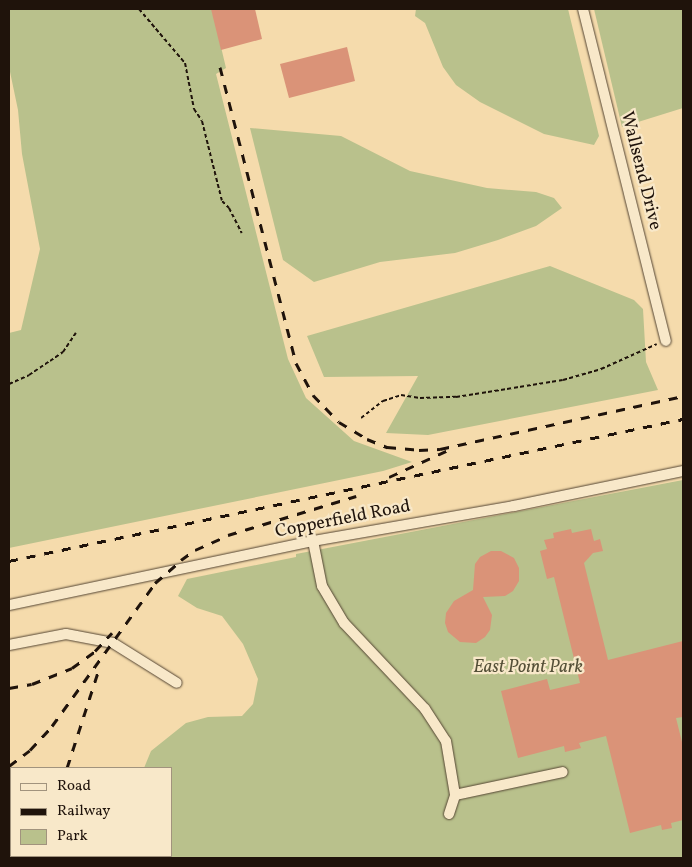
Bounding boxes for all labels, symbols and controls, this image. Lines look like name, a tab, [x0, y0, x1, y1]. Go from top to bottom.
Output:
street label: Wallsend Drive	[615, 110, 665, 232]
street label: Copperfield Road	[273, 496, 413, 544]
park label: East Point Park	[473, 657, 583, 679]
legend	[10, 767, 172, 857]
text: Road	[57, 776, 91, 797]
text: Railway	[57, 801, 110, 822]
text: Park	[57, 826, 88, 847]

